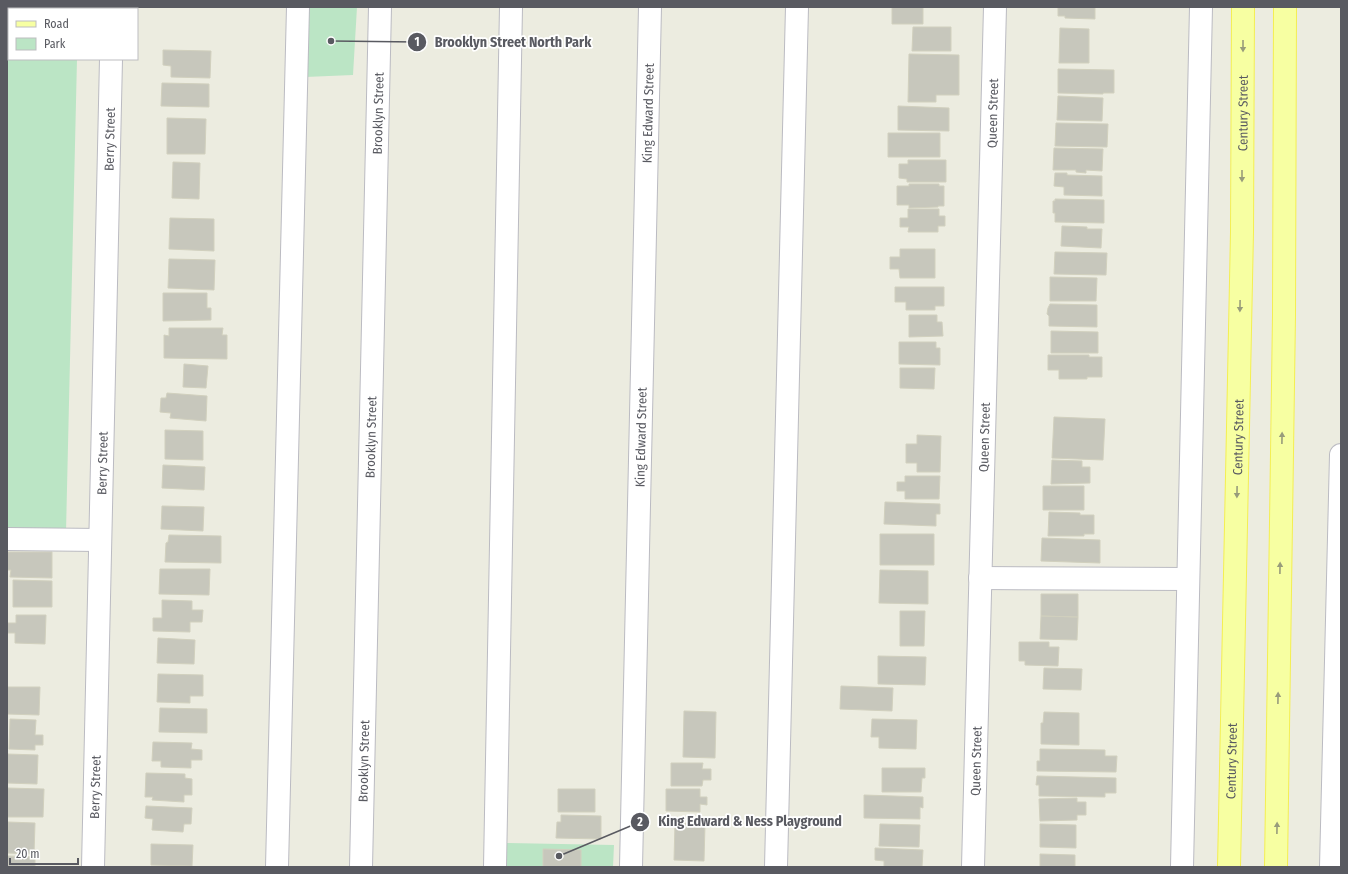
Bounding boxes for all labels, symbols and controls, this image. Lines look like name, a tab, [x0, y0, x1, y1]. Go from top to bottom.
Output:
legend	[8, 8, 138, 60]
text: Road	[44, 17, 69, 31]
callout: Brooklyn Street North Park	[407, 29, 599, 55]
text: Brooklyn Street North Park	[435, 34, 592, 51]
text: 1	[414, 35, 420, 49]
text: Park	[44, 37, 66, 51]
one-way arrow	[1240, 40, 1246, 53]
street label: King Edward Street	[639, 62, 656, 163]
street label: Brooklyn Street	[369, 71, 386, 154]
street label: Century Street	[1235, 74, 1250, 151]
street label: Queen Street	[984, 77, 1001, 148]
street label: Berry Street	[101, 106, 117, 171]
one-way arrow	[1239, 170, 1245, 183]
one-way arrow	[1237, 300, 1244, 312]
street label: King Edward Street	[632, 386, 649, 487]
street label: Brooklyn Street	[362, 395, 379, 478]
street label: Century Street	[1230, 398, 1246, 475]
street label: Queen Street	[976, 401, 992, 472]
street label: Berry Street	[94, 430, 110, 495]
one-way arrow	[1279, 431, 1285, 444]
one-way arrow	[1233, 486, 1240, 498]
one-way arrow	[1277, 561, 1283, 574]
one-way arrow	[1275, 692, 1282, 704]
street label: Brooklyn Street	[355, 719, 372, 802]
street label: Century Street	[1223, 722, 1239, 799]
street label: Queen Street	[967, 725, 984, 796]
street label: Berry Street	[87, 754, 103, 819]
callout: King Edward & Ness Playground	[630, 809, 850, 835]
text: King Edward & Ness Playground	[658, 813, 842, 830]
text: 2	[636, 815, 643, 829]
one-way arrow	[1273, 822, 1280, 834]
scale bar	[10, 840, 78, 866]
text: 20 m	[16, 847, 40, 861]

